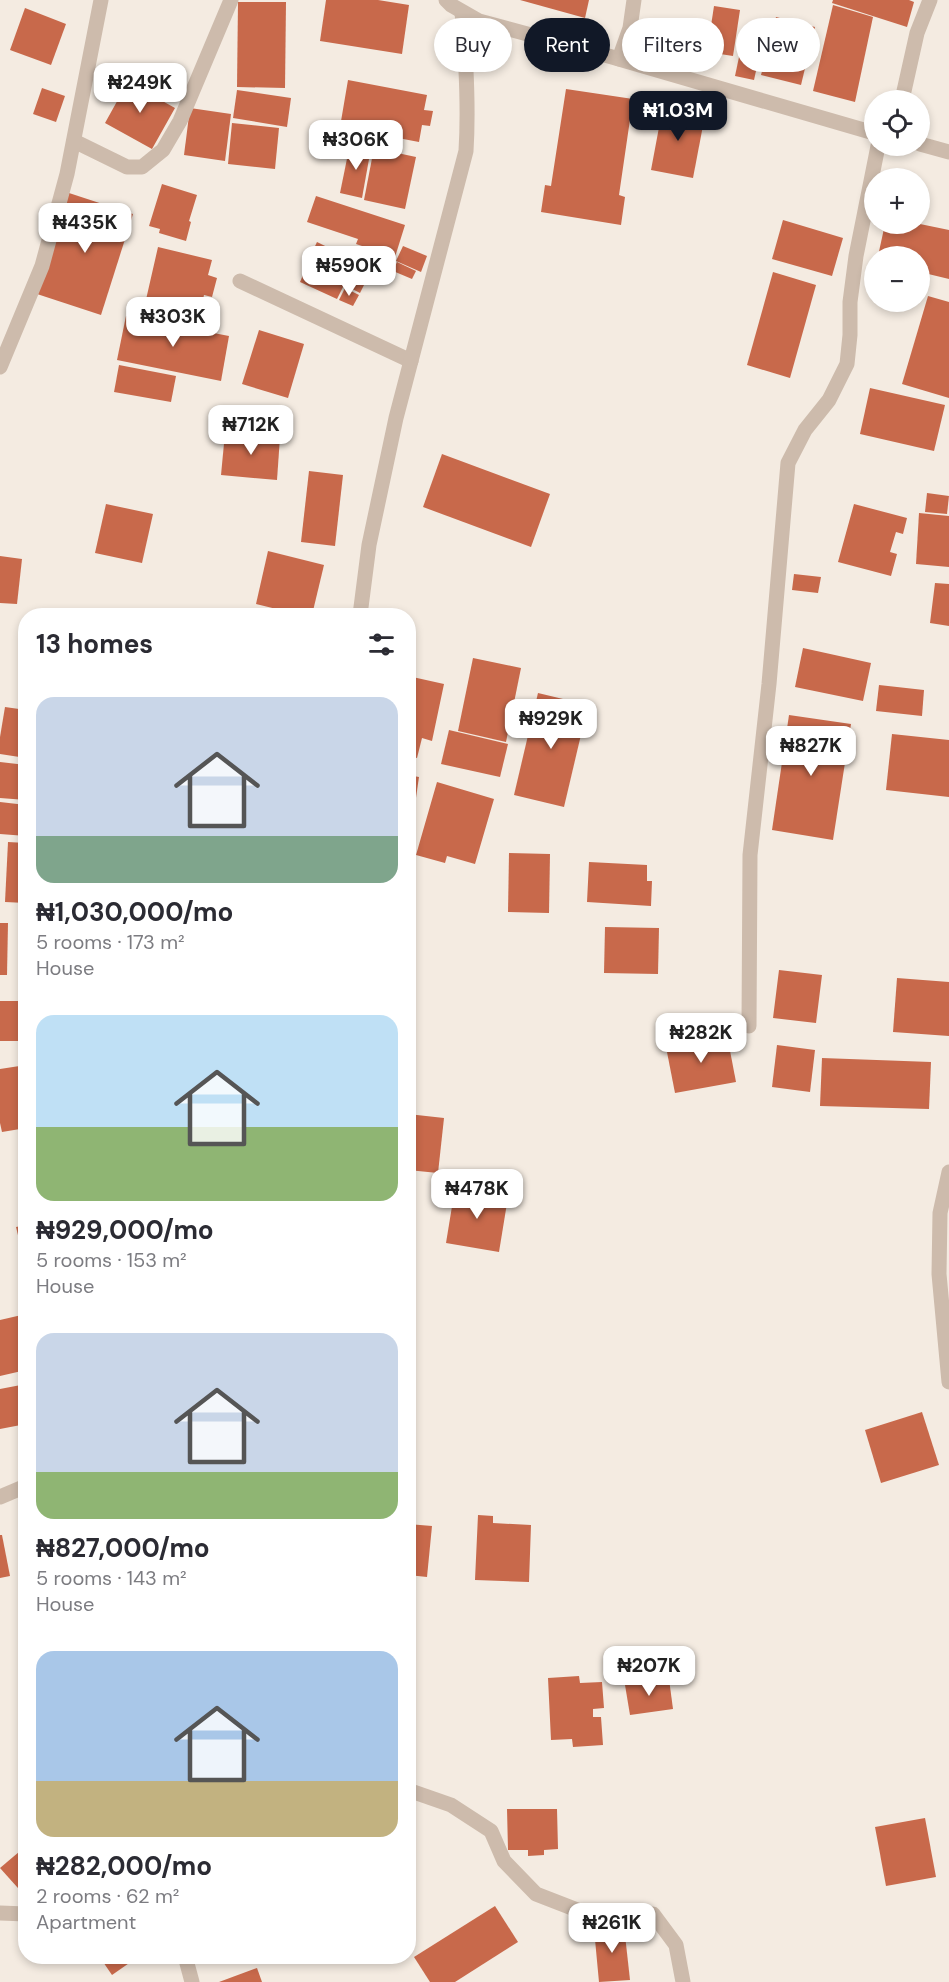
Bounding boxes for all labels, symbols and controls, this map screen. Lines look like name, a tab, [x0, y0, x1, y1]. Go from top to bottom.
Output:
chip: Buy	[434, 18, 512, 72]
chip: Rent	[524, 18, 610, 72]
chip: Filters	[622, 18, 724, 72]
chip: New	[736, 18, 820, 72]
pin: ₦249K	[98, 63, 182, 114]
text: ₦249K	[108, 69, 172, 95]
map controls	[864, 90, 930, 312]
button: locate	[864, 90, 930, 156]
pin: ₦1.03M	[629, 91, 727, 142]
text: ₦1.03M	[643, 97, 713, 123]
pin: ₦306K	[314, 120, 398, 171]
text: ₦306K	[323, 126, 389, 152]
button: +	[864, 168, 930, 234]
pin: ₦435K	[43, 203, 127, 254]
text: ₦435K	[52, 209, 118, 235]
pin: ₦590K	[307, 246, 391, 297]
button: −	[864, 246, 930, 312]
text: ₦590K	[316, 252, 382, 278]
pin: ₦303K	[131, 297, 215, 348]
text: ₦303K	[140, 303, 206, 329]
pin: ₦712K	[209, 405, 293, 456]
text: ₦712K	[222, 411, 280, 437]
text: 13 homes	[36, 627, 153, 661]
icon: filters	[365, 628, 398, 661]
pin: ₦929K	[509, 699, 593, 750]
text: ₦929K	[519, 705, 583, 731]
pin: ₦827K	[769, 726, 853, 777]
text: ₦827K	[780, 732, 842, 758]
icon: home	[163, 736, 271, 844]
text: ₦1,030,000/mo	[36, 895, 233, 929]
text: 5 rooms · 173 m²	[36, 929, 185, 955]
text: House	[36, 955, 94, 981]
pin: ₦282K	[659, 1013, 743, 1064]
text: ₦282K	[670, 1019, 732, 1045]
icon: home	[163, 1054, 271, 1162]
pin: ₦478K	[435, 1169, 519, 1220]
text: ₦478K	[445, 1175, 509, 1201]
text: ₦929,000/mo	[36, 1213, 214, 1247]
text: 5 rooms · 153 m²	[36, 1247, 187, 1273]
text: House	[36, 1273, 94, 1299]
icon: home	[163, 1372, 271, 1480]
text: ₦827,000/mo	[36, 1531, 210, 1565]
text: 5 rooms · 143 m²	[36, 1565, 187, 1591]
text: House	[36, 1591, 94, 1617]
pin: ₦207K	[607, 1646, 691, 1697]
text: ₦207K	[617, 1652, 681, 1678]
icon: home	[163, 1690, 271, 1798]
text: ₦282,000/mo	[36, 1849, 212, 1883]
text: 2 rooms · 62 m²	[36, 1883, 179, 1909]
pin: ₦261K	[570, 1903, 654, 1954]
text: Apartment	[36, 1909, 136, 1935]
text: ₦261K	[582, 1909, 642, 1935]

